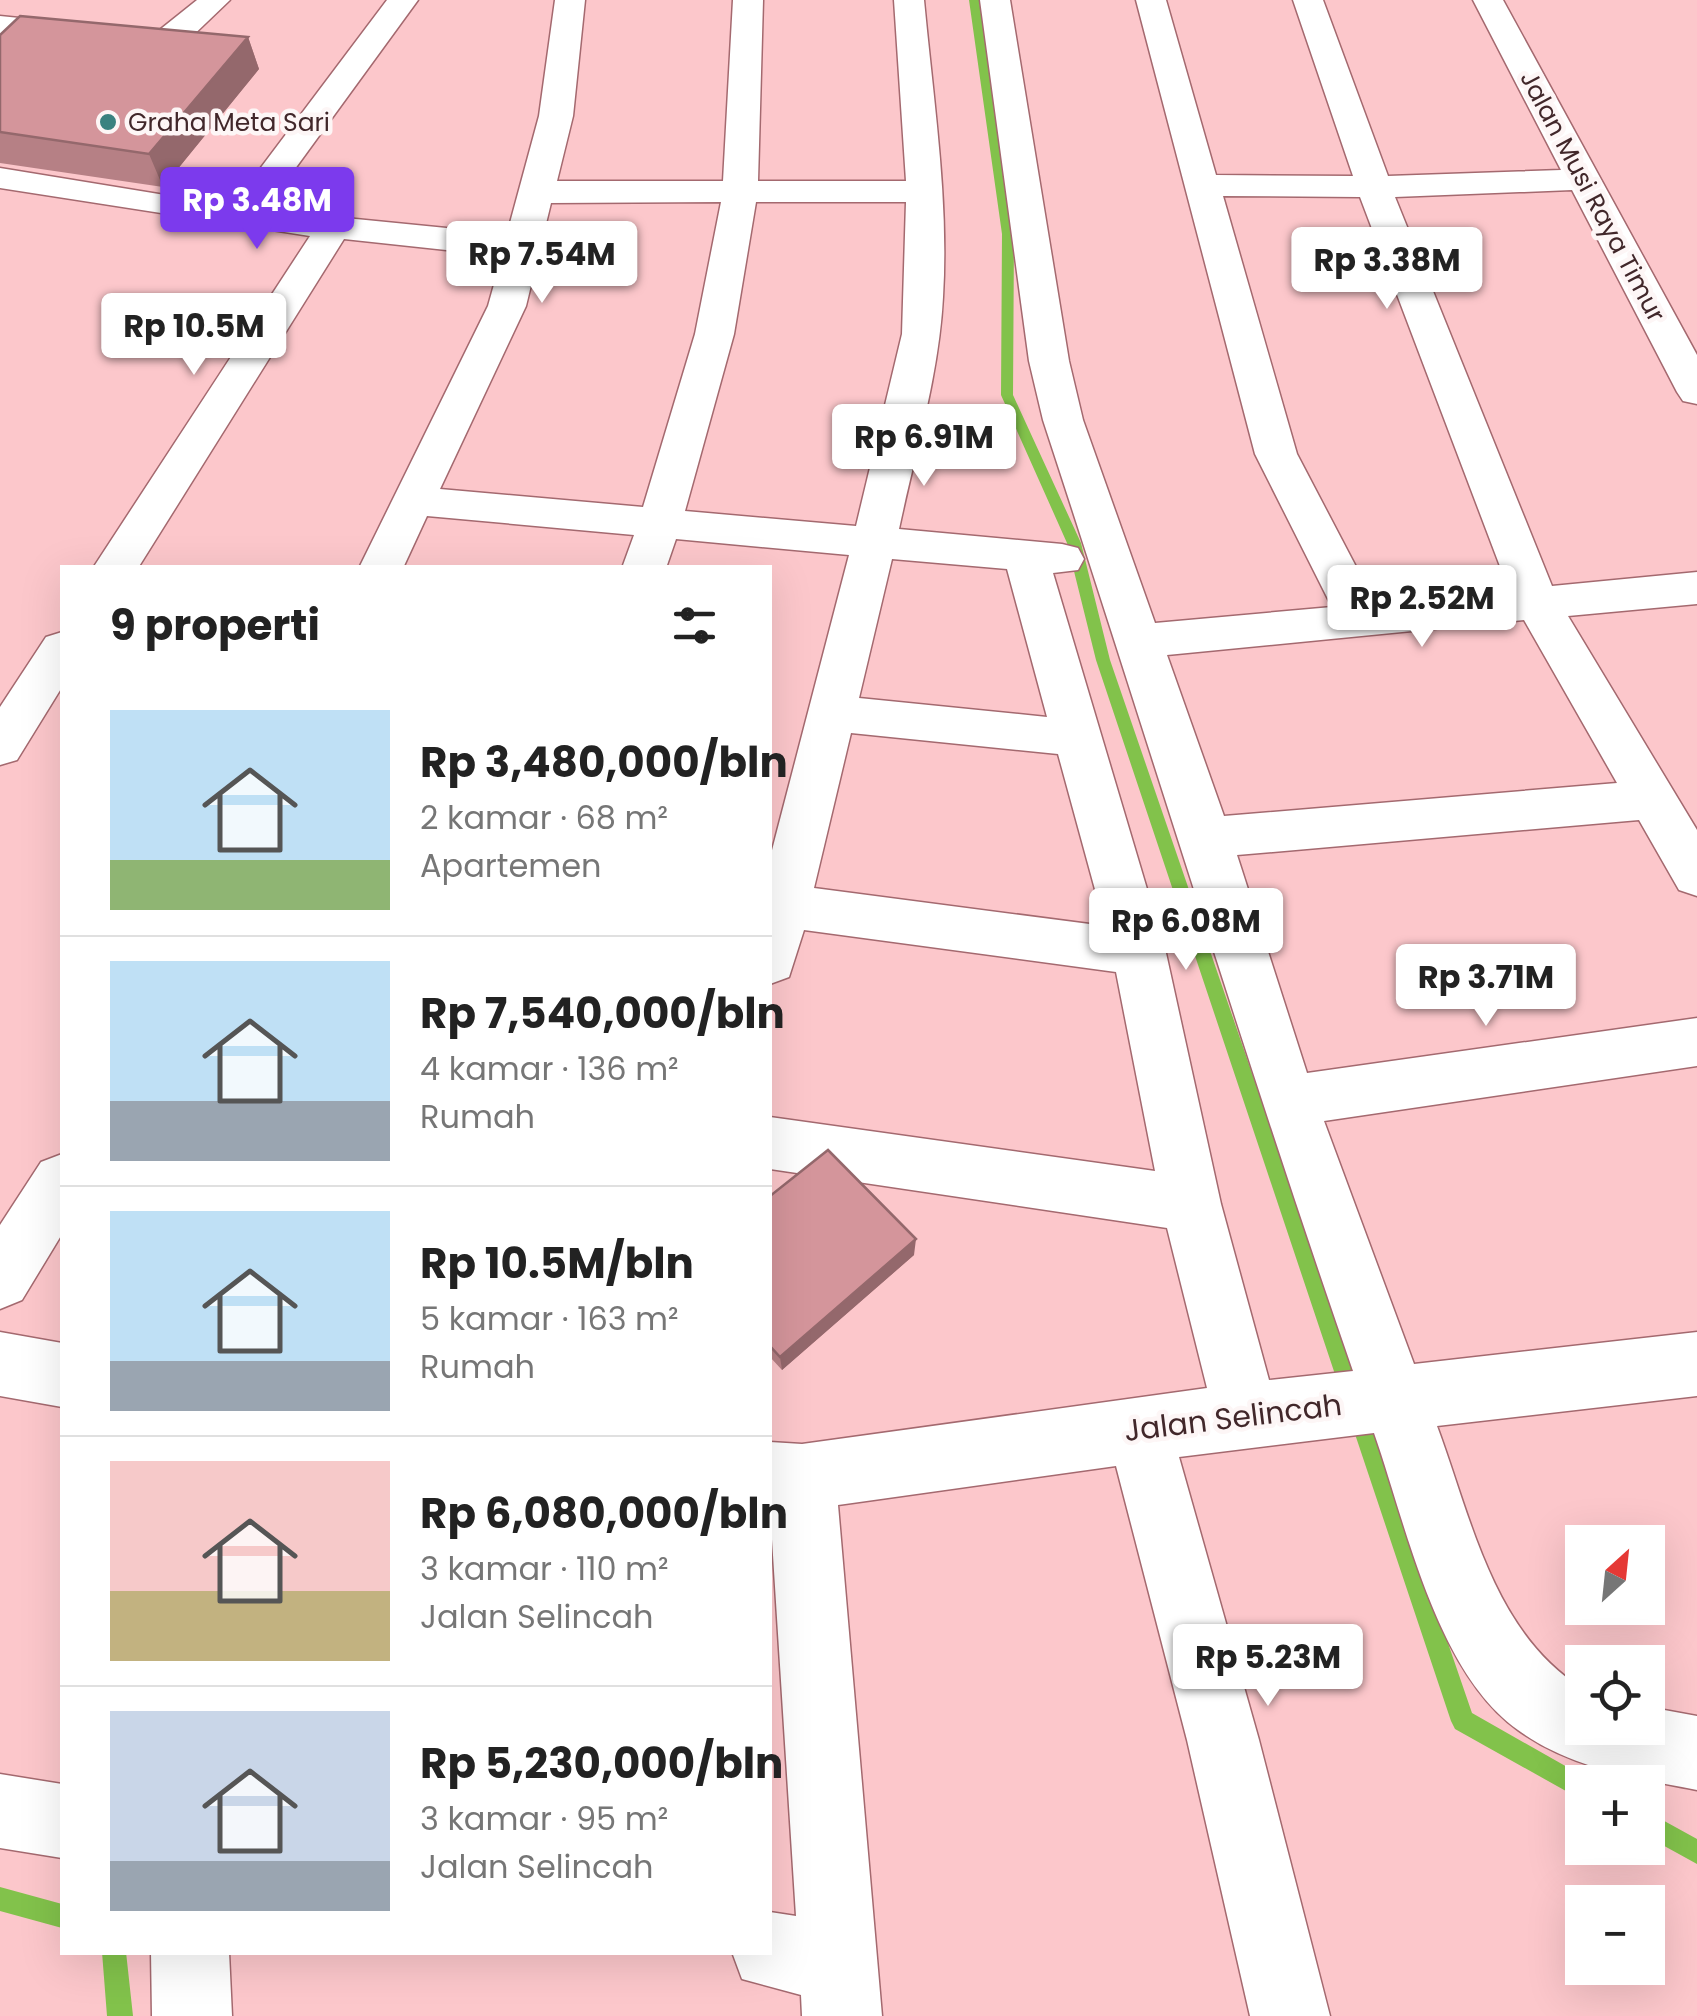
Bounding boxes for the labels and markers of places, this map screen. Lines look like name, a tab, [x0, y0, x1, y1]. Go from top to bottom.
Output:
place label: Graha Meta Sari	[128, 105, 330, 140]
marker: Graha Meta Sari	[97, 111, 119, 133]
pin: Rp 3.48M	[154, 167, 360, 252]
pin: Rp 7.54M	[439, 221, 645, 306]
pin: Rp 3.38M	[1284, 227, 1490, 312]
pin: Rp 10.5M	[91, 293, 297, 378]
pin: Rp 6.91M	[821, 404, 1027, 489]
pin: Rp 2.52M	[1319, 565, 1525, 650]
pin: Rp 6.08M	[1083, 888, 1289, 973]
pin: Rp 3.71M	[1383, 944, 1589, 1029]
pin: Rp 5.23M	[1165, 1624, 1371, 1709]

